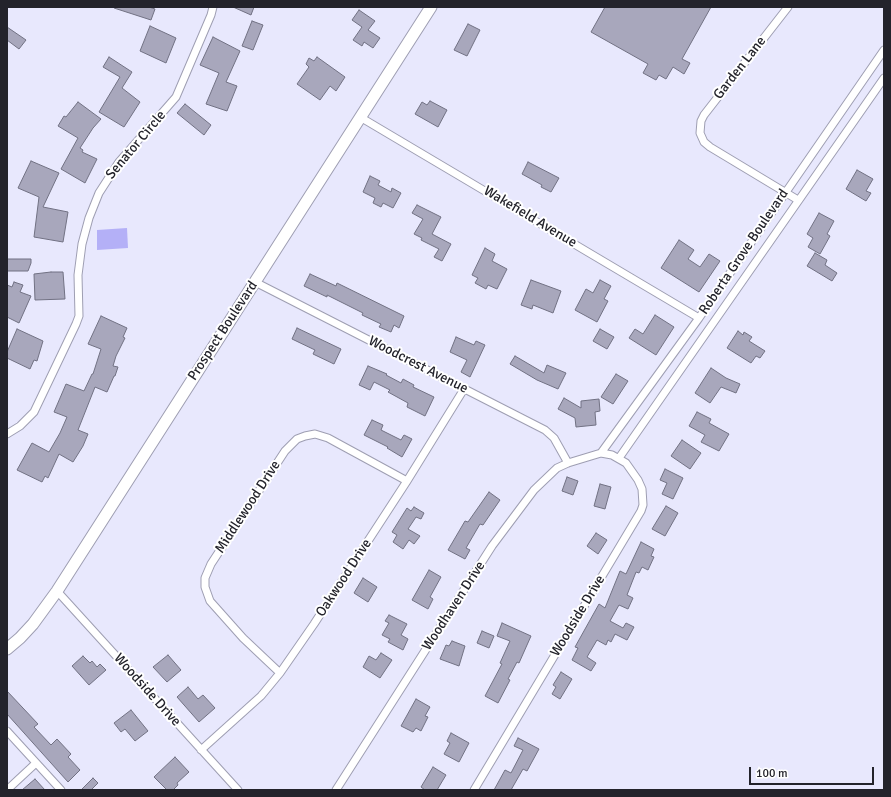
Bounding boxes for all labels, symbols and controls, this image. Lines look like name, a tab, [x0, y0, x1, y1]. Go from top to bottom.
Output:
street label: Garden Lane	[710, 33, 770, 103]
street label: Senator Circle	[102, 107, 170, 183]
street label: Wakefield Avenue	[480, 183, 580, 251]
street label: Roberta Grove Boulevard	[696, 186, 792, 318]
street label: Prospect Boulevard	[185, 278, 261, 384]
street label: Woodcrest Avenue	[365, 333, 471, 397]
street label: Middlewood Drive	[212, 458, 284, 556]
street label: Oakwood Drive	[313, 536, 375, 620]
street label: Woodhaven Drive	[419, 558, 489, 654]
street label: Woodside Drive	[547, 572, 609, 660]
street label: Woodside Drive	[110, 650, 184, 730]
scale bar	[751, 759, 876, 785]
text: 100 m	[756, 766, 788, 781]

